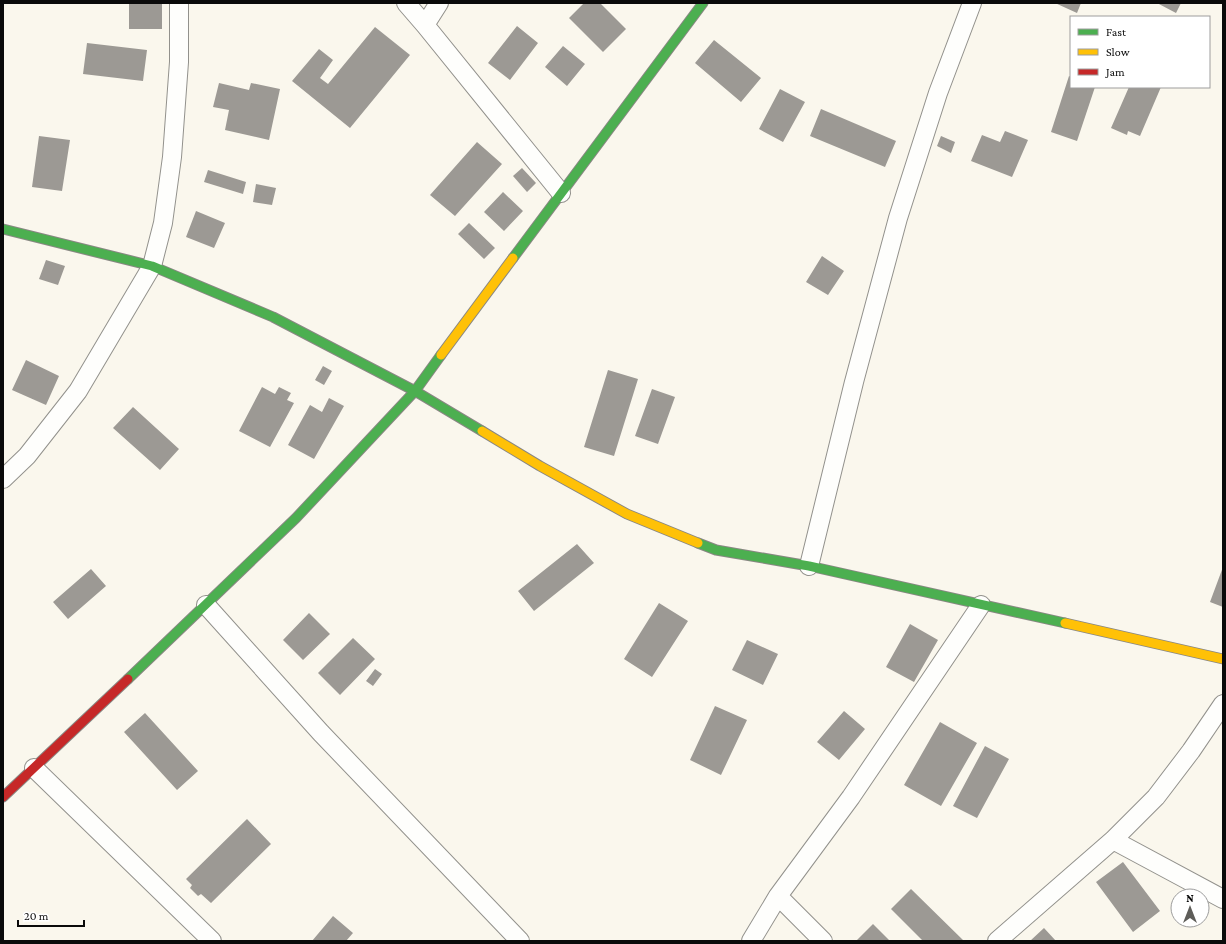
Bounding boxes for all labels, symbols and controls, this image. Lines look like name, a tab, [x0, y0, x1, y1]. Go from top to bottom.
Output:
legend	[1070, 16, 1210, 88]
text: Fast	[1106, 25, 1127, 39]
text: Slow	[1106, 45, 1130, 59]
text: Jam	[1105, 65, 1125, 79]
north arrow	[1170, 888, 1210, 928]
text: N	[1186, 892, 1194, 904]
scale bar	[18, 902, 84, 928]
text: 20 m	[24, 909, 49, 923]

